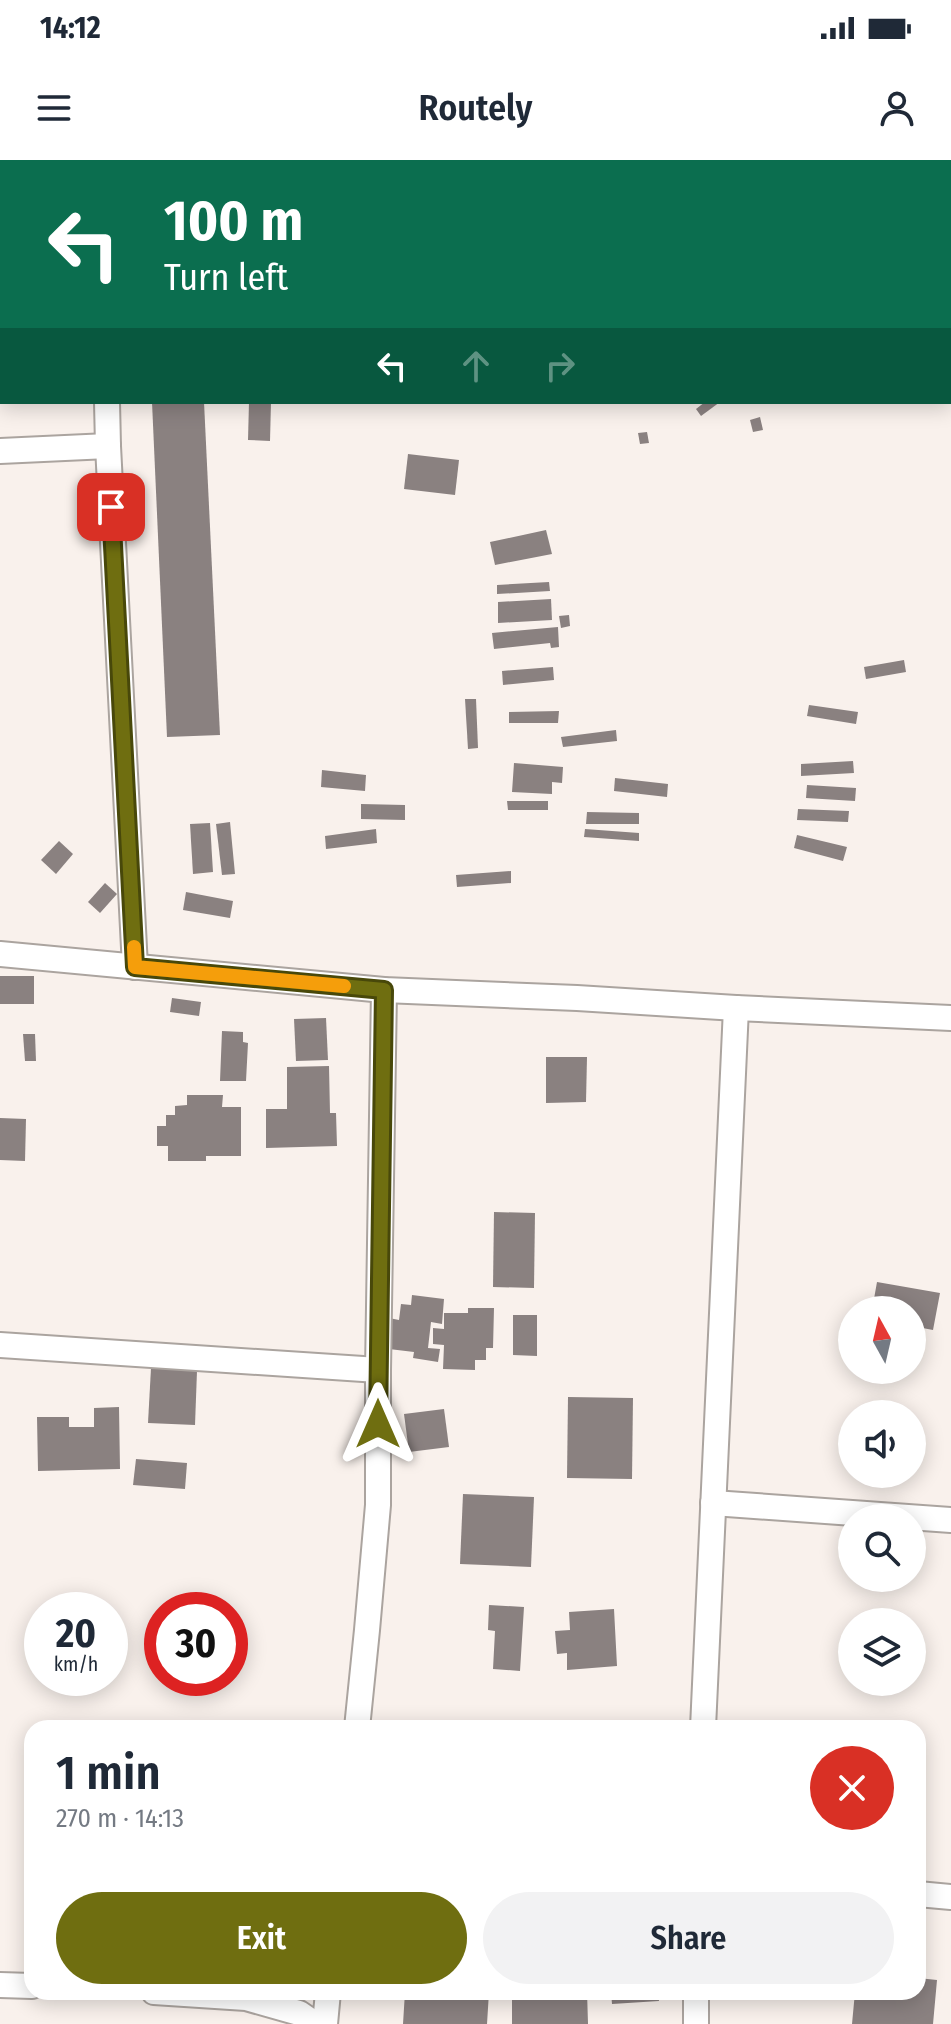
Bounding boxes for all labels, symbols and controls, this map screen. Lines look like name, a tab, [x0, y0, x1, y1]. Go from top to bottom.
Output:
text: 14:12	[40, 10, 101, 46]
icon: menu	[32, 86, 76, 130]
text: Routely	[419, 86, 532, 130]
icon: person	[875, 86, 919, 130]
text: 100 m	[164, 188, 303, 255]
icon: left	[32, 192, 136, 296]
text: Turn left	[164, 256, 288, 300]
icon: left	[370, 344, 414, 388]
icon: ahead	[454, 344, 498, 388]
icon: right	[538, 344, 582, 388]
pin	[77, 473, 145, 541]
icon: arrive	[89, 485, 133, 529]
north arrow	[838, 1296, 926, 1384]
map controls	[838, 1296, 926, 1696]
position arrow	[336, 1382, 420, 1466]
button: sound	[838, 1400, 926, 1488]
button: search	[838, 1504, 926, 1592]
speed limit sign: 30	[144, 1592, 248, 1696]
button: layers	[838, 1608, 926, 1696]
text: 20	[56, 1610, 96, 1658]
text: km/h	[54, 1652, 98, 1676]
text: 1 min	[56, 1744, 161, 1802]
button: close	[810, 1746, 894, 1830]
text: 270 m · 14:13	[56, 1803, 184, 1834]
button: Exit	[56, 1892, 467, 1984]
button: Share	[483, 1892, 894, 1984]

